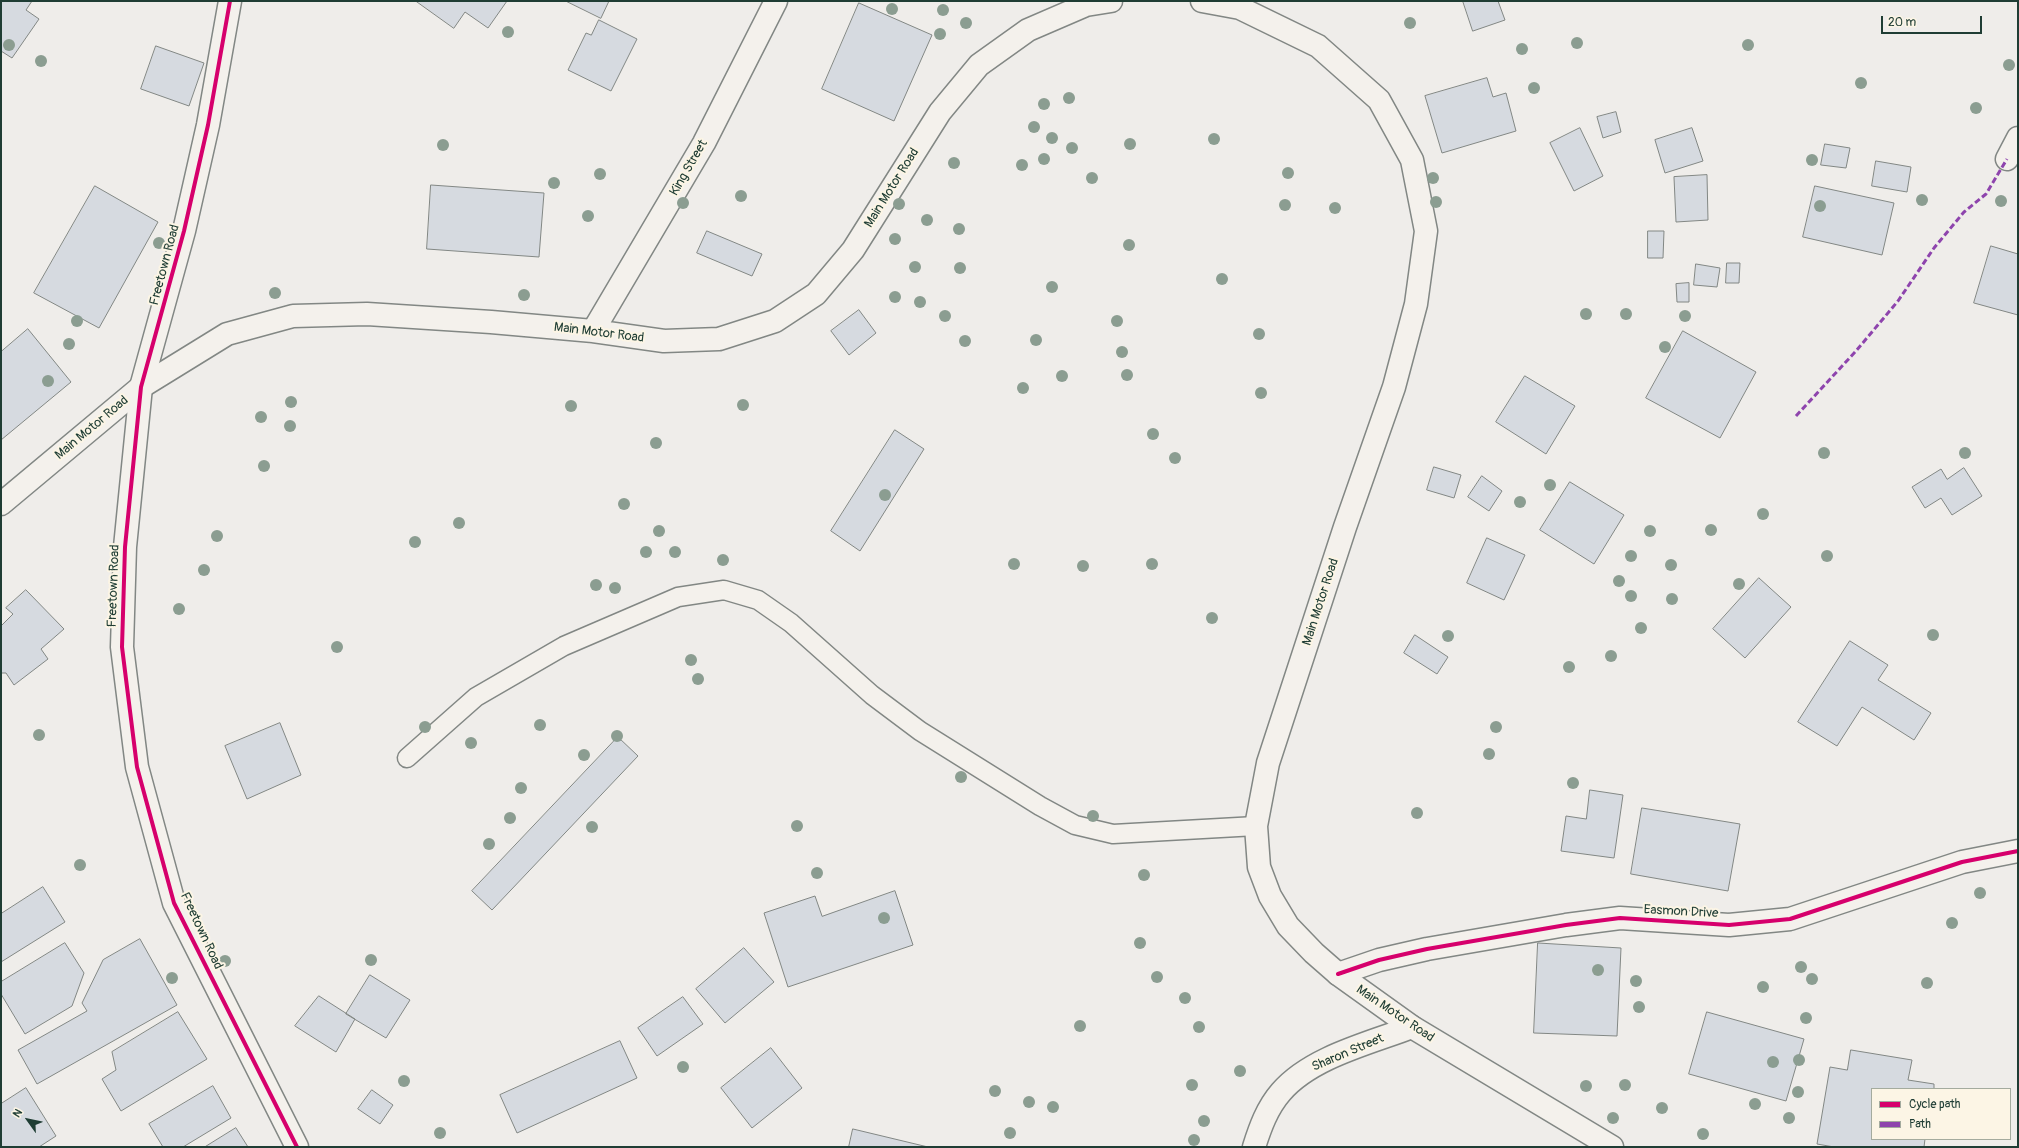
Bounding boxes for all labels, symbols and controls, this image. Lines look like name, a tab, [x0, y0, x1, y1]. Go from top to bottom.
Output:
scale bar	[1883, 8, 1984, 34]
text: 20 m	[1888, 15, 1916, 30]
street label: King Street	[667, 137, 711, 199]
street label: Main Motor Road	[861, 145, 923, 231]
street label: Freetown Road	[147, 223, 183, 307]
street label: Main Motor Road	[553, 320, 645, 346]
street label: Main Motor Road	[52, 393, 132, 463]
street label: Freetown Road	[105, 544, 123, 628]
street label: Main Motor Road	[1300, 556, 1342, 648]
street label: Freetown Road	[176, 890, 226, 972]
street label: Easmon Drive	[1643, 902, 1719, 922]
street label: Main Motor Road	[1353, 982, 1437, 1046]
street label: Sharon Street	[1310, 1031, 1386, 1075]
legend	[1871, 1088, 2011, 1140]
text: Cycle path	[1909, 1097, 1960, 1112]
north arrow	[8, 1100, 48, 1140]
text: N	[10, 1107, 25, 1120]
text: Path	[1909, 1117, 1931, 1132]

